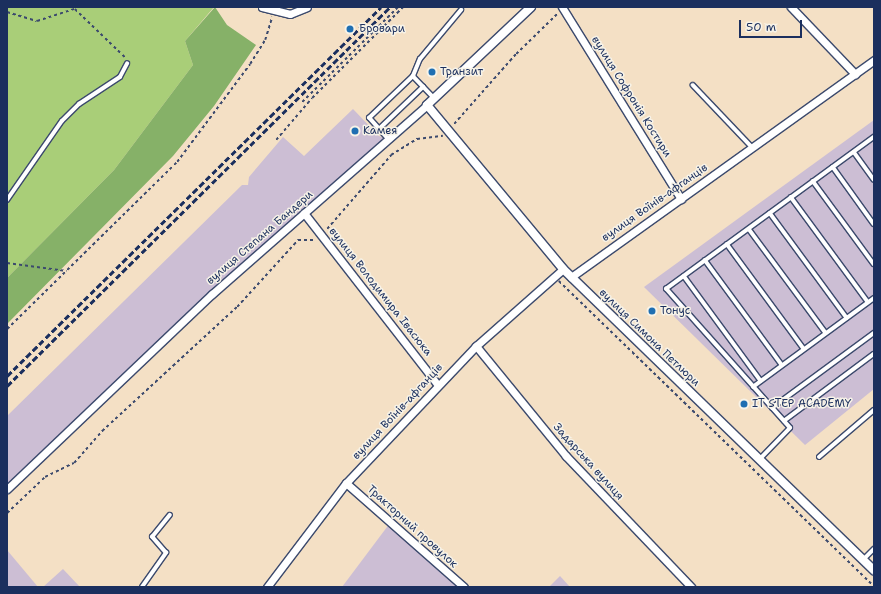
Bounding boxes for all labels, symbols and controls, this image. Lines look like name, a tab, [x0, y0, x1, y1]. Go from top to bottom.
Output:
scale bar	[741, 12, 804, 38]
text: 50 m	[746, 19, 776, 35]
place label: Бровари	[359, 22, 405, 36]
marker: Бровари	[344, 23, 356, 35]
street label: вулиця Софронія Костири	[588, 34, 674, 160]
place label: Транзит	[440, 65, 483, 79]
marker: Транзит	[427, 67, 437, 77]
place label: Камея	[363, 124, 397, 138]
marker: Камея	[350, 126, 360, 136]
street label: вулиця Воїнів-афганців	[599, 161, 711, 245]
street label: вулиця Степана Бандери	[204, 188, 316, 288]
street label: вулиця Володимира Івасюка	[326, 225, 434, 359]
street label: вулиця Симона Петлюри	[596, 286, 702, 390]
place label: Тонус	[660, 304, 690, 318]
marker: Тонус	[647, 306, 657, 316]
street label: вулиця Воїнів-афганців	[350, 361, 446, 463]
place label: IT STEP ACADEMY	[752, 397, 851, 411]
marker: IT STEP ACADEMY	[739, 399, 749, 409]
street label: Задарська вулиця	[550, 421, 626, 503]
street label: Тракторний провулок	[364, 483, 460, 571]

